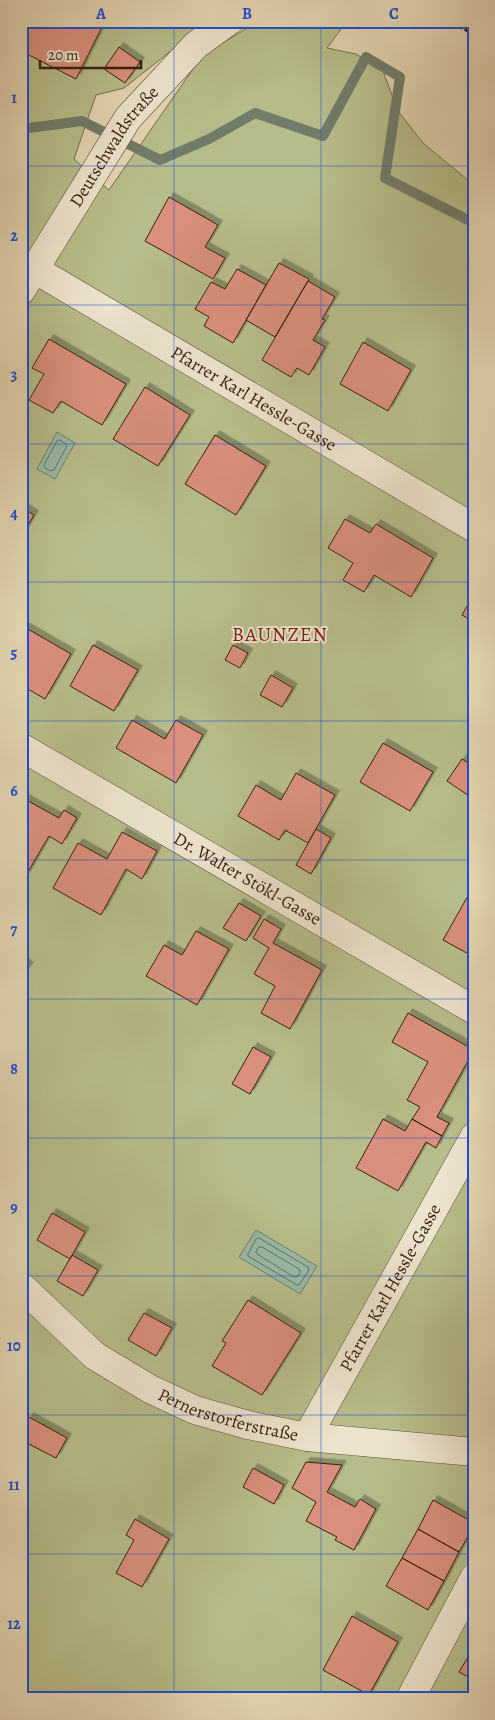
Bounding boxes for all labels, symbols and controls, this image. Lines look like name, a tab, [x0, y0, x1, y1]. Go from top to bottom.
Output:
text: A	[95, 3, 107, 25]
text: B	[242, 3, 252, 25]
text: C	[389, 3, 399, 25]
scale bar	[40, 38, 141, 70]
text: 20 m	[48, 45, 79, 65]
street label: Deutschwaldstraße	[64, 81, 164, 212]
text: 1	[11, 87, 17, 109]
text: 2	[10, 225, 18, 247]
street label: Pfarrer Karl Hessle-Gasse	[166, 340, 341, 457]
text: 3	[11, 364, 18, 386]
text: 4	[10, 503, 18, 525]
district label: BAUNZEN	[232, 621, 328, 648]
text: 5	[11, 642, 18, 664]
text: 6	[10, 780, 18, 802]
street label: Dr. Walter Stökl-Gasse	[169, 826, 326, 931]
text: 7	[11, 919, 18, 941]
text: 8	[10, 1058, 18, 1080]
text: 9	[10, 1197, 18, 1219]
street label: Pfarrer Karl Hessle-Gasse	[334, 1199, 447, 1376]
text: 10	[7, 1335, 21, 1357]
street label: Pernerstorferstraße	[154, 1382, 300, 1447]
text: 11	[8, 1474, 20, 1496]
text: 12	[7, 1613, 21, 1635]

